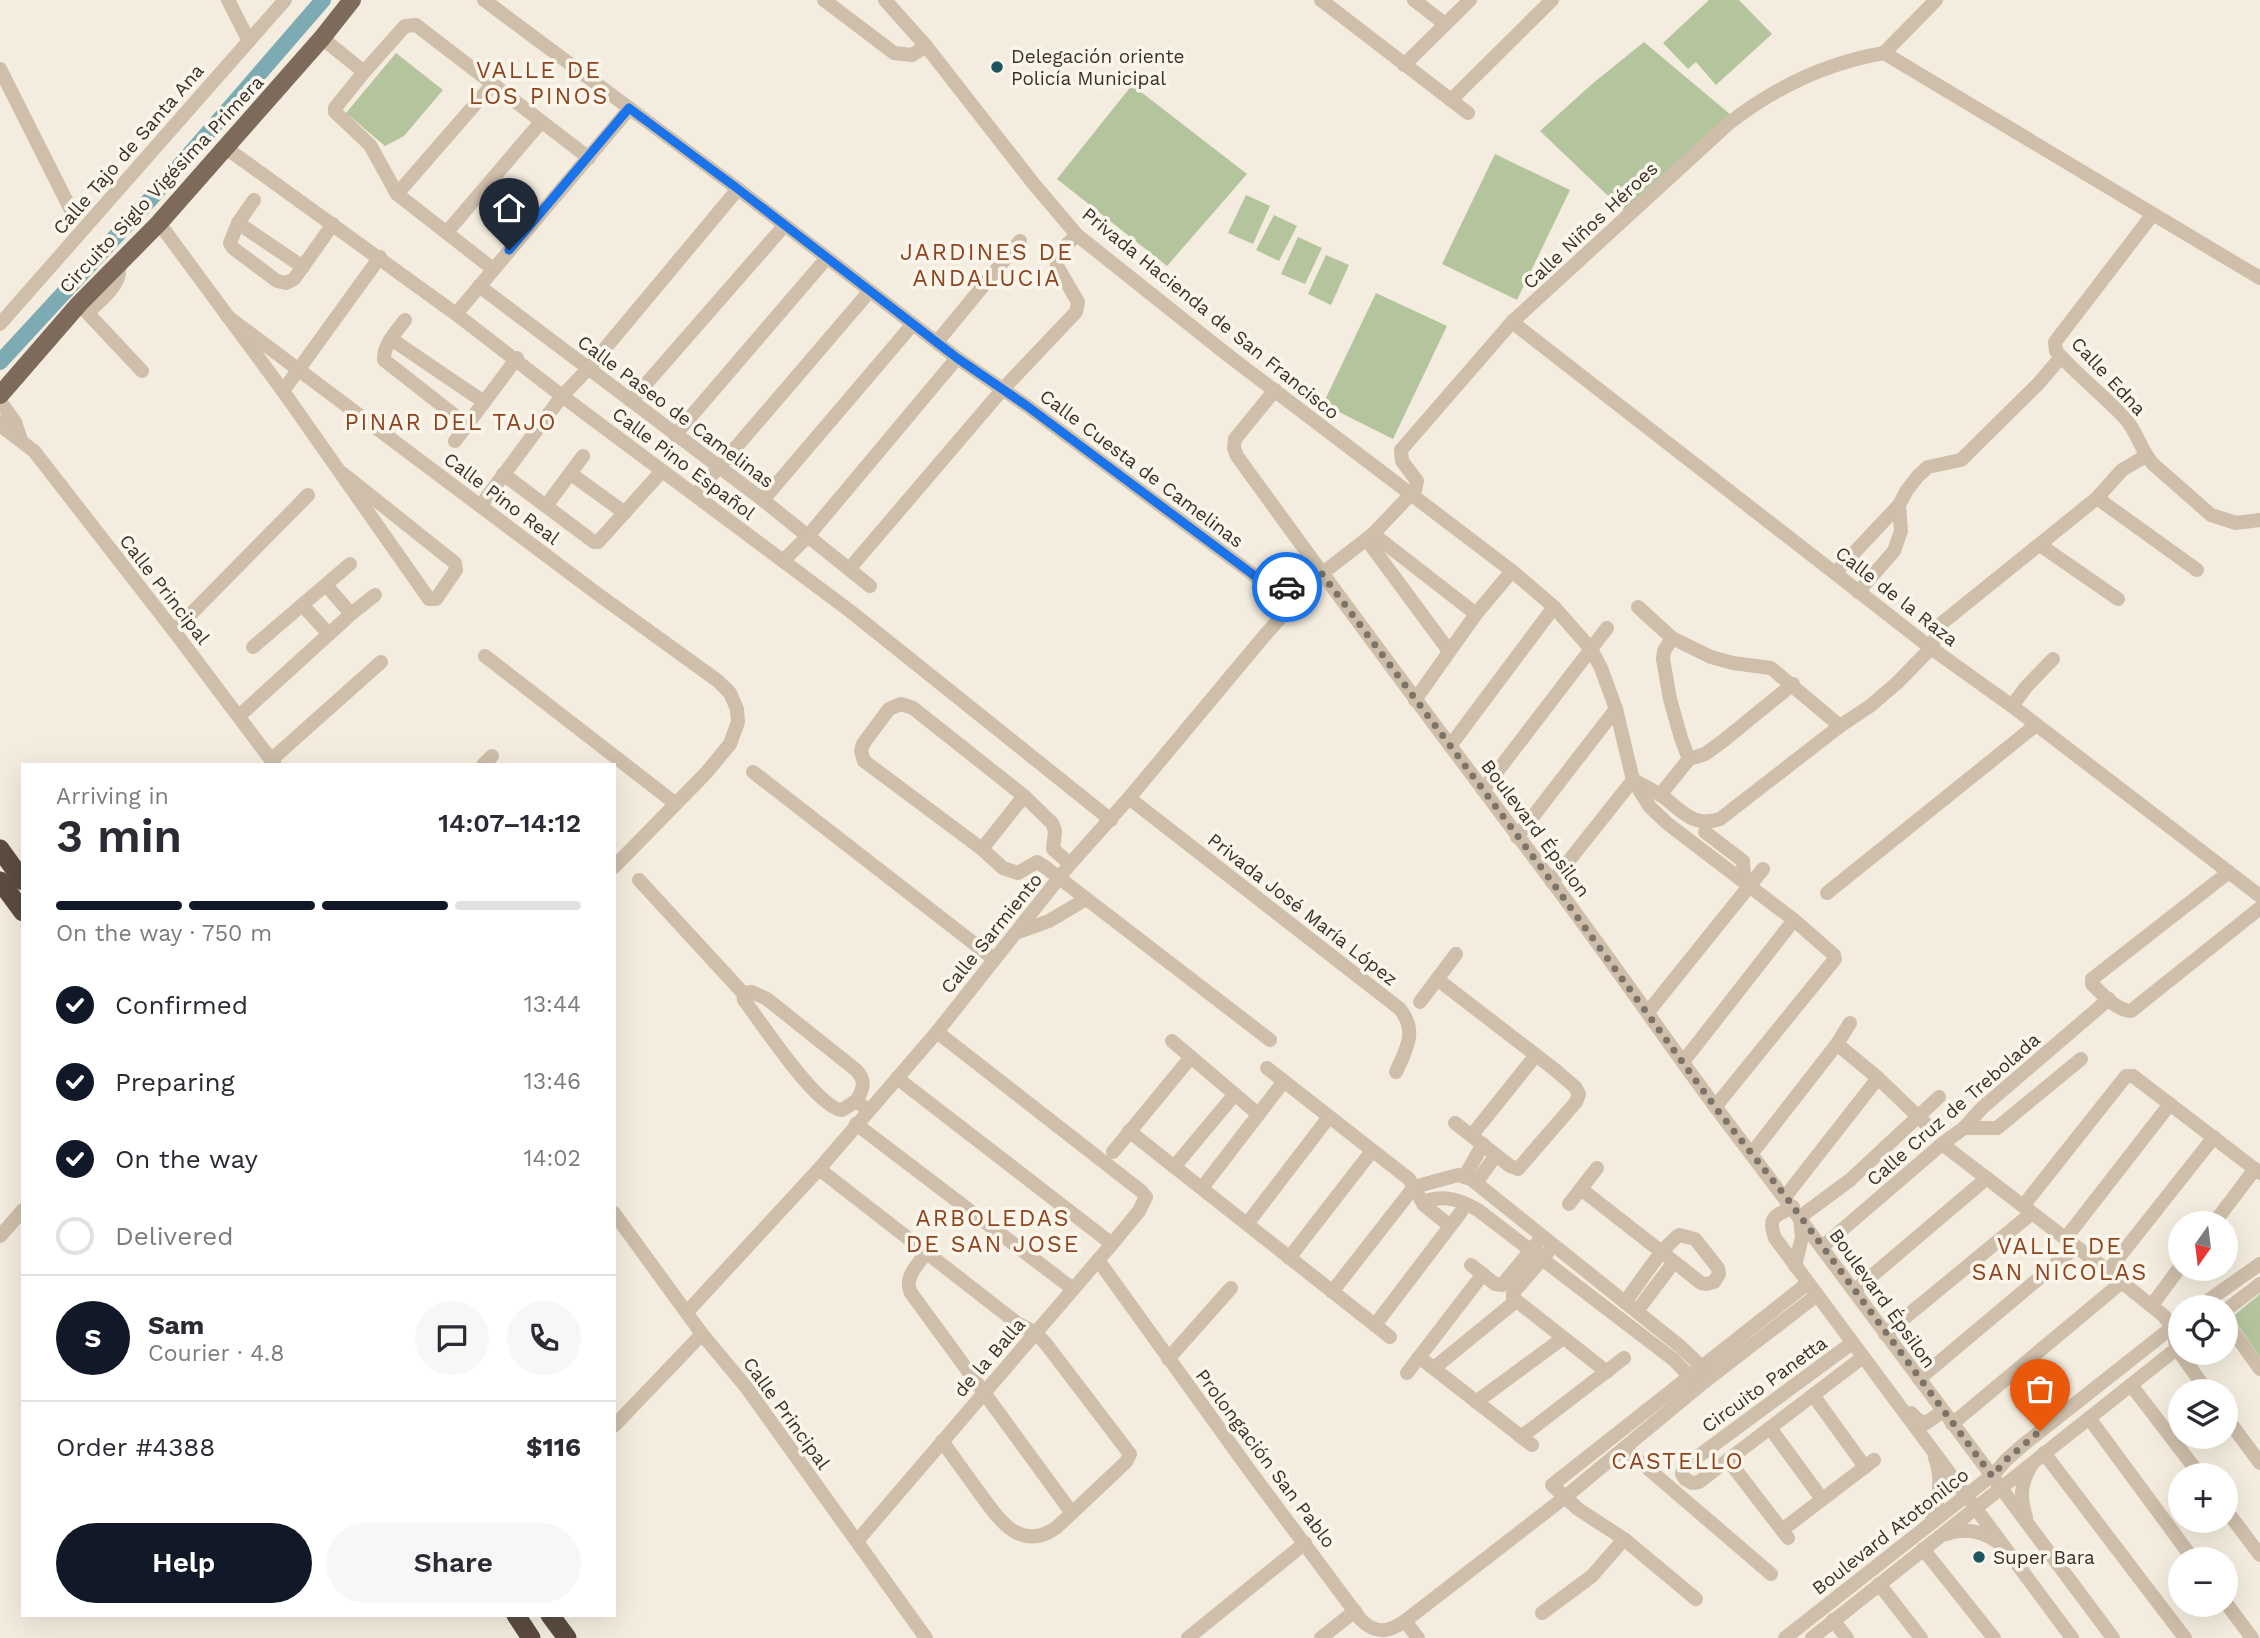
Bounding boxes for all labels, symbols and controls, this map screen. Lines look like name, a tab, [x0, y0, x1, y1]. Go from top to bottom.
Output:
place label: Delegación oriente Policía Municipal	[1011, 45, 1184, 90]
district label: VALLE DE LOS PINOS	[469, 57, 609, 110]
street label: Calle Tajo de Santa Ana	[48, 59, 209, 239]
marker: Delegación oriente Policía Municipal	[989, 59, 1005, 75]
street label: Circuito Siglo Vigésima Primera	[54, 71, 269, 298]
street label: Calle Niños Héroes	[1518, 157, 1663, 294]
pin	[479, 178, 539, 250]
icon: home	[490, 189, 528, 227]
street label: Privada Hacienda de San Francisco	[1078, 202, 1344, 424]
district label: JARDINES DE ANDALUCIA	[900, 239, 1074, 292]
street label: Calle Paseo de Camelinas	[573, 330, 778, 493]
street label: Calle Edna	[2066, 332, 2151, 421]
street label: Calle Cuesta de Camelinas	[1035, 384, 1248, 553]
street label: Calle Pino Español	[608, 402, 760, 525]
district label: PINAR DEL TAJO	[345, 409, 557, 436]
street label: Calle Pino Real	[439, 447, 564, 550]
street label: Calle Principal	[115, 530, 215, 649]
street label: Calle de la Raza	[1831, 541, 1963, 652]
courier	[1252, 552, 1322, 622]
icon: car	[1268, 568, 1306, 606]
street label: Boulevard Épsilon	[1476, 755, 1595, 902]
text: Arriving in	[56, 783, 169, 810]
text: 14:07–14:12	[438, 808, 581, 838]
text: 3 min	[56, 809, 182, 863]
street label: Privada José María López	[1203, 828, 1402, 991]
street label: Calle Sarmiento	[936, 868, 1047, 998]
text: On the way · 750 m	[56, 920, 272, 947]
icon: check	[56, 986, 94, 1024]
text: Confirmed	[115, 990, 248, 1020]
text: 13:44	[524, 991, 581, 1018]
street label: Calle Cruz de Trebolada	[1862, 1028, 2045, 1191]
icon: check	[56, 1063, 94, 1101]
text: Preparing	[115, 1067, 235, 1097]
text: 13:46	[524, 1068, 581, 1095]
icon: check	[56, 1140, 94, 1178]
text: On the way	[115, 1144, 258, 1174]
text: 14:02	[523, 1145, 581, 1172]
district label: ARBOLEDAS DE SAN JOSE	[906, 1205, 1080, 1258]
north arrow	[2168, 1211, 2238, 1281]
map controls	[2168, 1211, 2238, 1617]
text: Delivered	[115, 1221, 234, 1251]
street label: Boulevard Épsilon	[1824, 1224, 1941, 1372]
district label: VALLE DE SAN NICOLAS	[1972, 1233, 2148, 1286]
button: locate	[2168, 1295, 2238, 1365]
button: chat	[415, 1301, 489, 1375]
button: phone	[507, 1301, 581, 1375]
text: Sam	[148, 1310, 204, 1340]
street label: de la Balla	[949, 1313, 1030, 1402]
text: S	[85, 1323, 101, 1353]
street label: Circuito Panetta	[1697, 1331, 1832, 1438]
text: Courier · 4.8	[148, 1340, 284, 1367]
street label: Calle Principal	[738, 1353, 835, 1474]
pin	[2010, 1359, 2070, 1431]
street label: Prolongación San Pablo	[1191, 1364, 1340, 1552]
icon: bag	[2021, 1370, 2059, 1408]
button: layers	[2168, 1379, 2238, 1449]
text: Order #4388	[56, 1432, 215, 1462]
text: $116	[526, 1432, 581, 1462]
district label: CASTELLO	[1611, 1448, 1745, 1475]
street label: Boulevard Atotonilco	[1807, 1463, 1973, 1600]
button: +	[2168, 1463, 2238, 1533]
button: Help	[56, 1523, 312, 1603]
button: Share	[326, 1523, 581, 1603]
place label: Super Bara	[1993, 1546, 2095, 1569]
button: −	[2168, 1547, 2238, 1617]
marker: Super Bara	[1971, 1549, 1987, 1565]

